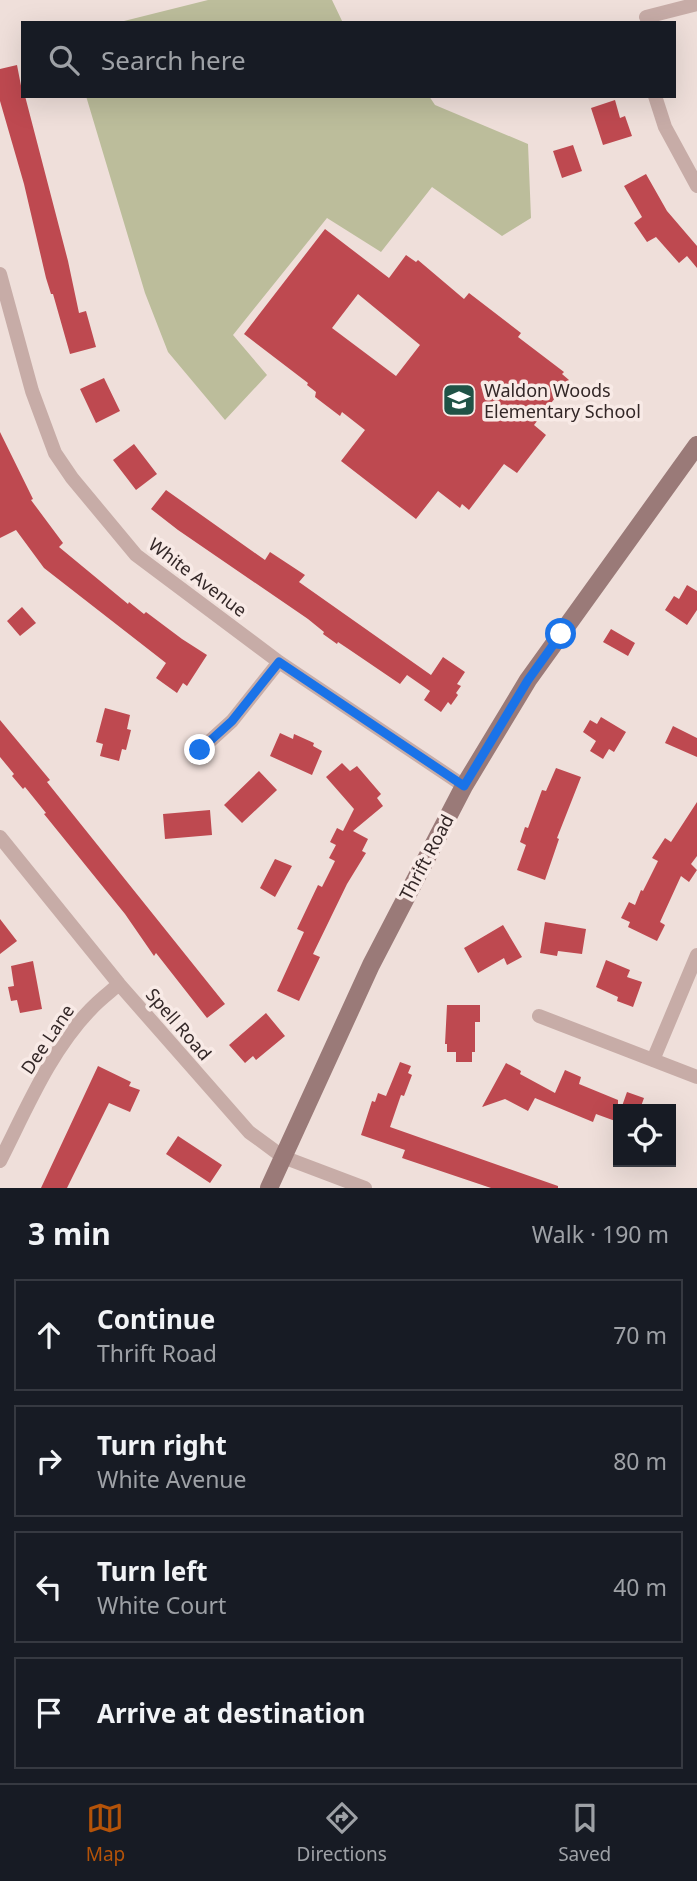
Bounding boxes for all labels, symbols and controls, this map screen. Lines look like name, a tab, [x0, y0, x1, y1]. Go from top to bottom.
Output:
search box	[21, 21, 676, 98]
icon: search	[45, 41, 83, 79]
text: Search here	[101, 42, 246, 78]
place label: Waldon Woods Elementary School	[484, 378, 641, 423]
school or university icon: Waldon Woods Elementary School	[440, 381, 478, 419]
street label: White Avenue	[144, 532, 252, 622]
route start	[545, 618, 576, 649]
route end	[184, 734, 215, 765]
street label: Thrift Road	[393, 810, 459, 904]
street label: Spell Road	[141, 983, 217, 1065]
street label: Dee Lane	[15, 1000, 79, 1078]
map controls	[613, 1104, 676, 1167]
button: locate	[613, 1104, 676, 1167]
text: 3 min	[28, 1213, 111, 1254]
text: Walk · 190 m	[532, 1218, 669, 1250]
text: Continue	[97, 1301, 215, 1337]
icon: ahead	[30, 1316, 68, 1354]
text: 70 m	[613, 1319, 667, 1351]
text: Thrift Road	[97, 1337, 217, 1369]
text: Turn right	[97, 1427, 227, 1463]
icon: right	[30, 1442, 68, 1480]
text: 80 m	[613, 1445, 667, 1477]
text: White Avenue	[97, 1463, 247, 1495]
text: Turn left	[97, 1553, 208, 1589]
icon: left	[30, 1568, 68, 1606]
text: 40 m	[613, 1571, 667, 1603]
text: White Court	[97, 1589, 226, 1621]
icon: arrive	[30, 1694, 68, 1732]
text: Arrive at destination	[97, 1695, 366, 1731]
tab: Map	[86, 1799, 125, 1867]
tab: Directions	[297, 1799, 387, 1867]
tab: Saved	[558, 1799, 611, 1867]

